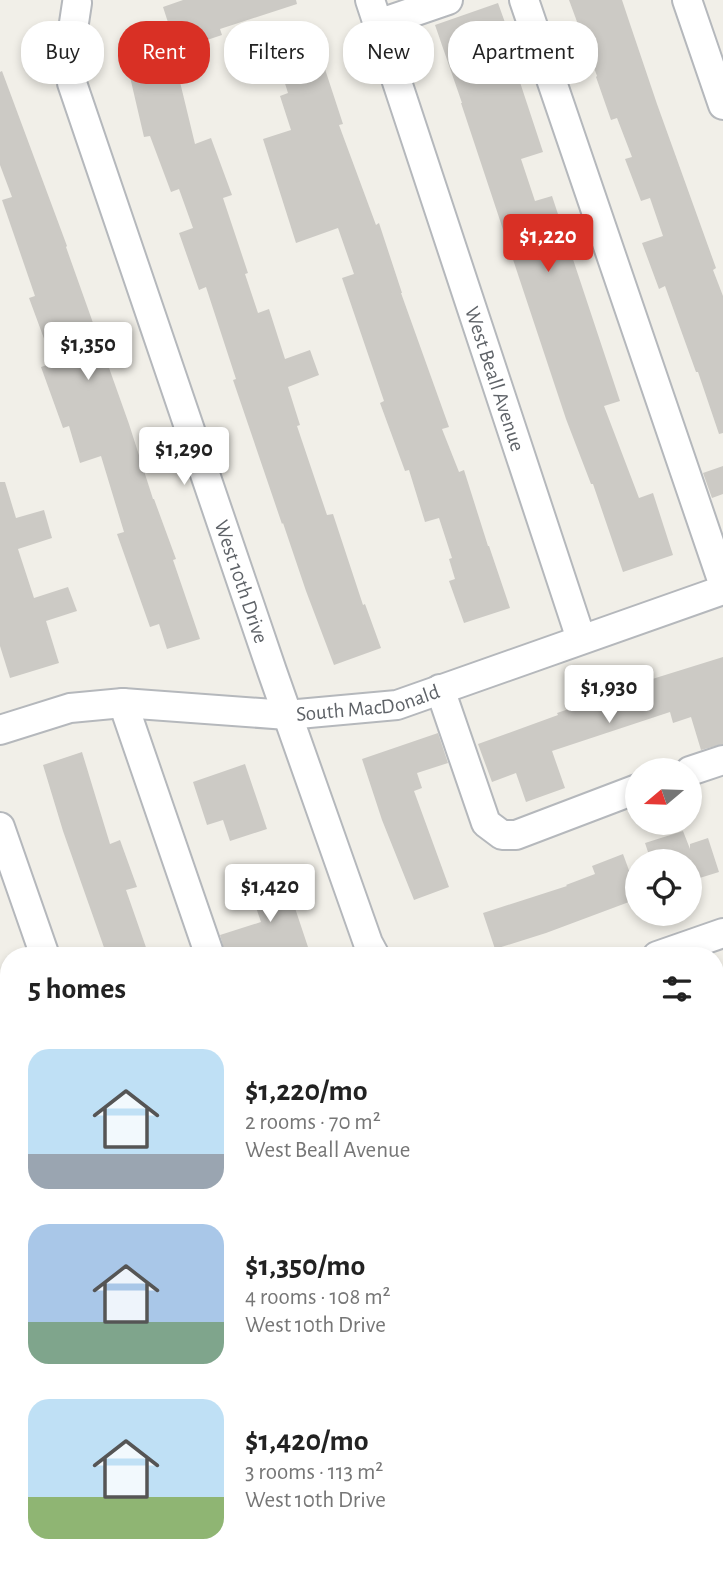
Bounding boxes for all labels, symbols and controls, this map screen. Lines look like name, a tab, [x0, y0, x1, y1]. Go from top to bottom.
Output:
chip: Buy	[21, 21, 104, 84]
chip: Rent	[118, 21, 210, 84]
chip: Filters	[224, 21, 329, 84]
chip: New	[343, 21, 434, 84]
chip: Apartment	[448, 21, 598, 84]
pin: $1,220	[491, 215, 605, 274]
text: $1,220	[519, 225, 577, 248]
street label: West Beall Avenue	[461, 304, 529, 454]
pin: $1,350	[31, 322, 145, 382]
text: $1,350	[60, 333, 116, 356]
pin: $1,290	[127, 428, 241, 487]
text: $1,290	[155, 438, 213, 461]
street label: West 10th Drive	[211, 517, 272, 646]
pin: $1,930	[552, 666, 666, 725]
text: $1,930	[581, 676, 637, 699]
street label: South MacDonald	[295, 680, 442, 725]
north arrow	[625, 758, 702, 835]
map controls	[625, 758, 702, 926]
button: locate	[625, 849, 702, 926]
pin: $1,420	[213, 864, 327, 924]
text: $1,420	[241, 875, 299, 898]
icon: filters	[658, 970, 696, 1008]
text: 5 homes	[28, 974, 126, 1004]
text: $1,220/mo	[245, 1076, 368, 1106]
icon: home	[84, 1077, 168, 1161]
text: 2 rooms · 70 m²	[245, 1111, 381, 1134]
text: West Beall Avenue	[245, 1139, 410, 1162]
text: $1,350/mo	[245, 1251, 365, 1281]
icon: home	[84, 1252, 168, 1336]
text: 4 rooms · 108 m²	[245, 1286, 391, 1309]
text: West 10th Drive	[245, 1314, 386, 1337]
text: $1,420/mo	[245, 1426, 369, 1456]
icon: home	[84, 1427, 168, 1511]
text: 3 rooms · 113 m²	[245, 1461, 383, 1484]
text: West 10th Drive	[245, 1489, 386, 1512]

